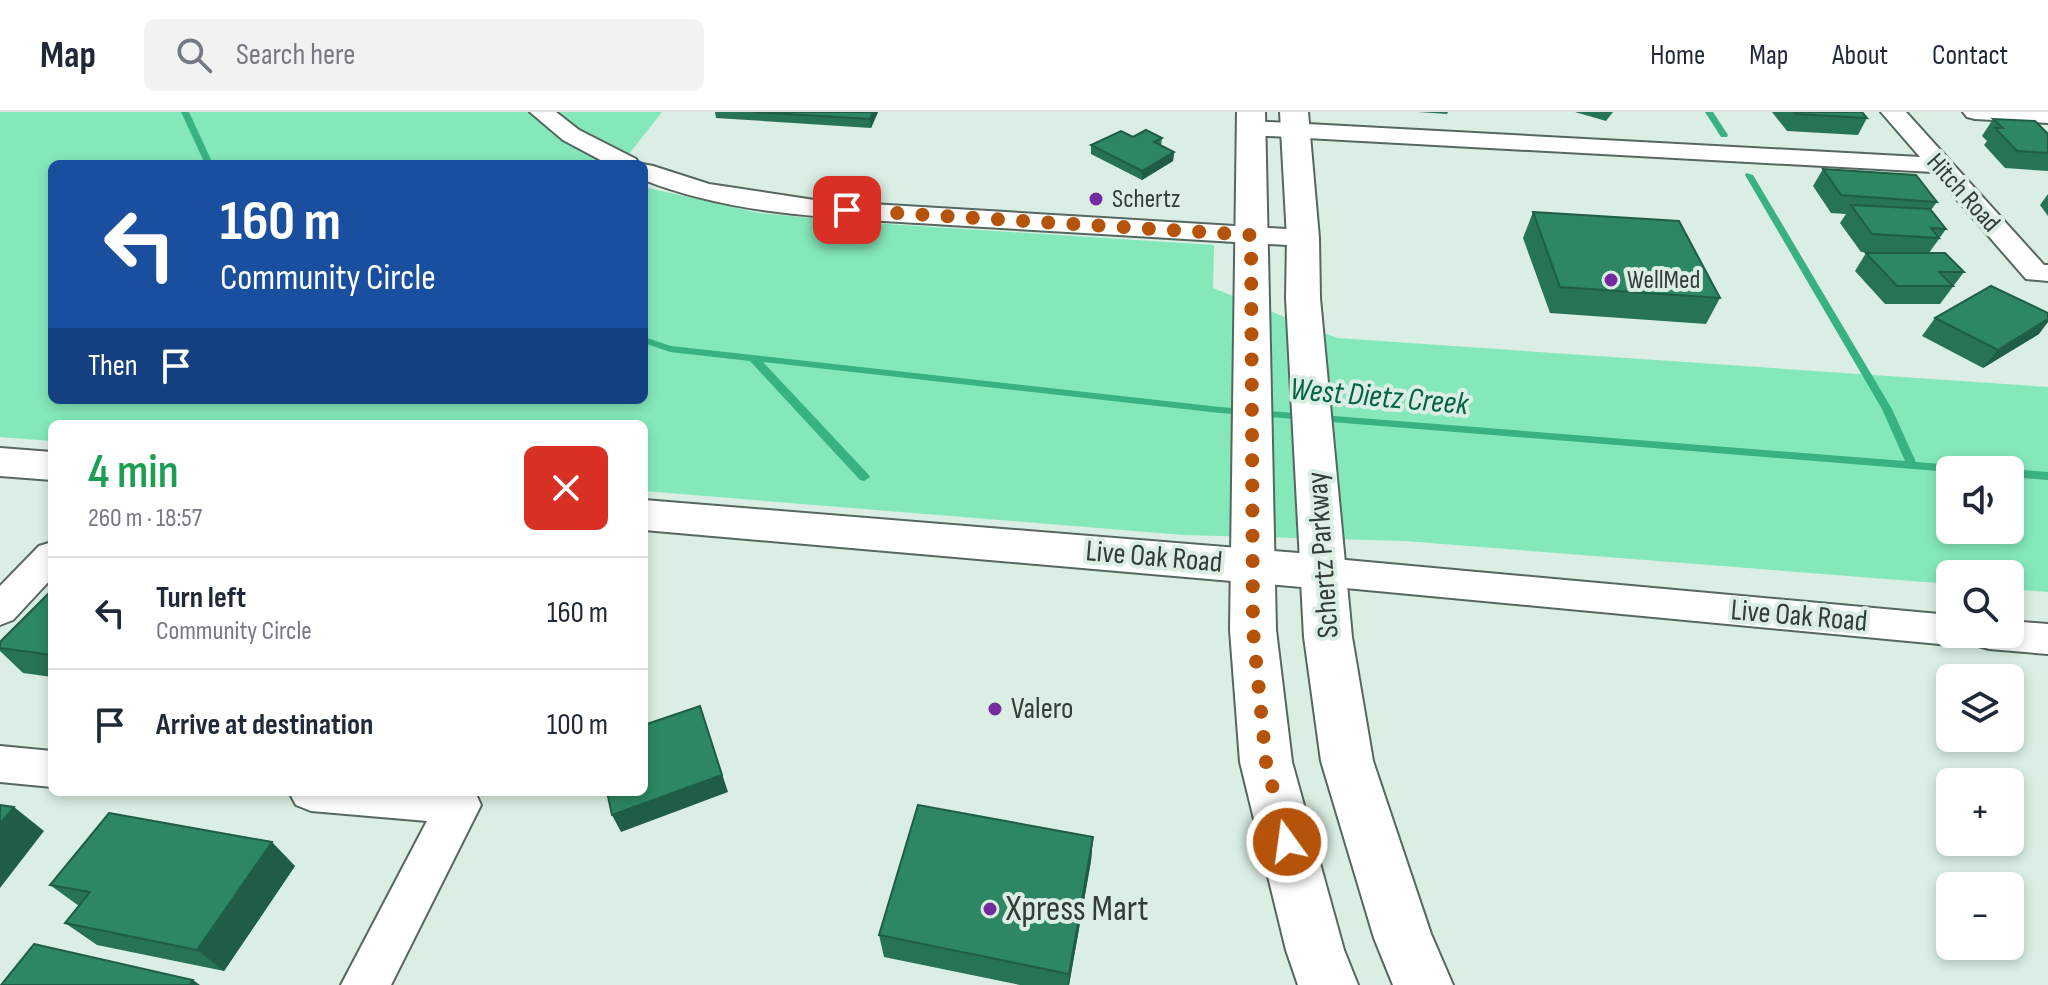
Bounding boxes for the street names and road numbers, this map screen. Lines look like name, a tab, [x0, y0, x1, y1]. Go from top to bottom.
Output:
street label: Hitch Road	[1920, 147, 2006, 239]
street label: Schertz Parkway	[1299, 470, 1347, 640]
street label: Live Oak Road	[1084, 533, 1224, 581]
street label: Live Oak Road	[1729, 592, 1869, 640]

